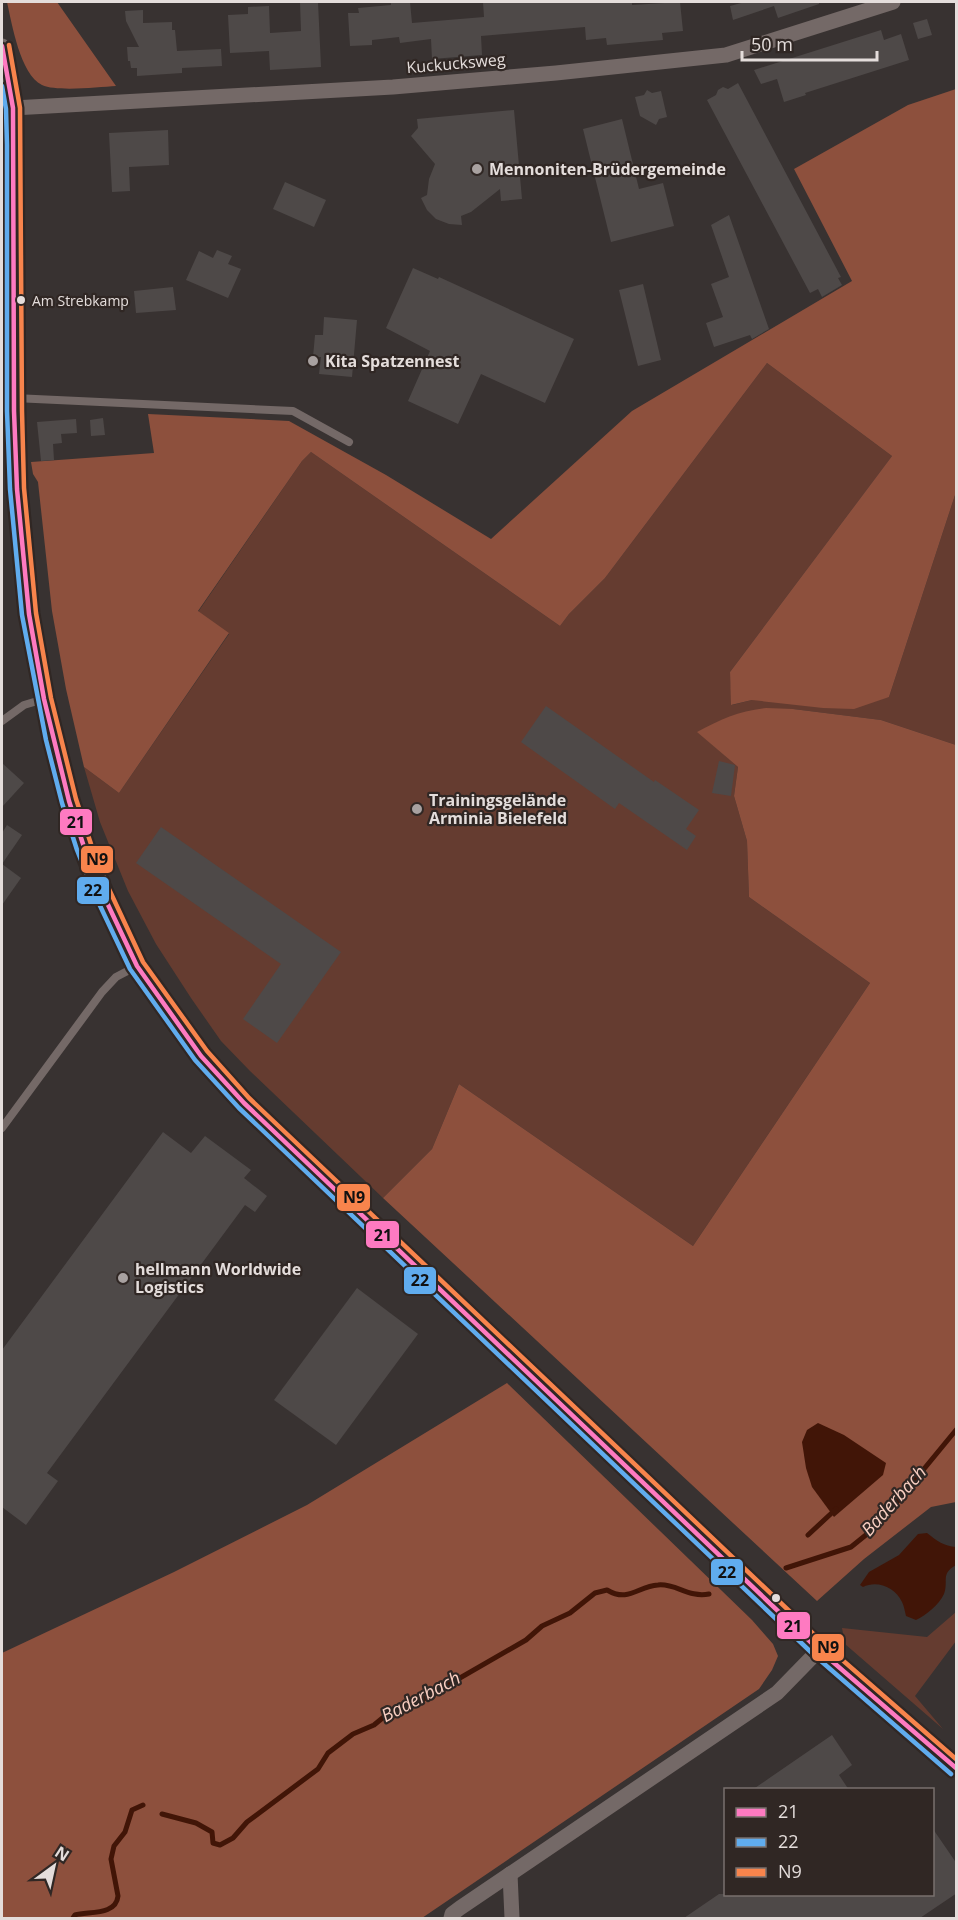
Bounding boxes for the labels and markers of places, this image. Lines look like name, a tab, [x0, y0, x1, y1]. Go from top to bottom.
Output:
place label: Mennoniten-Brüdergemeinde	[489, 158, 726, 180]
marker: Mennoniten-Brüdergemeinde	[470, 162, 484, 176]
place label: Am Strebkamp	[32, 291, 129, 310]
marker: Am Strebkamp	[15, 294, 27, 306]
place label: Kita Spatzennest	[325, 350, 460, 372]
marker: Kita Spatzennest	[306, 354, 320, 368]
place label: Trainingsgelände Arminia Bielefeld	[429, 789, 567, 829]
marker: Trainingsgelände Arminia Bielefeld	[410, 802, 424, 816]
place label: hellmann Worldwide Logistics	[135, 1258, 301, 1298]
marker: hellmann Worldwide Logistics	[116, 1271, 130, 1285]
unlabelled marker	[770, 1592, 782, 1604]

